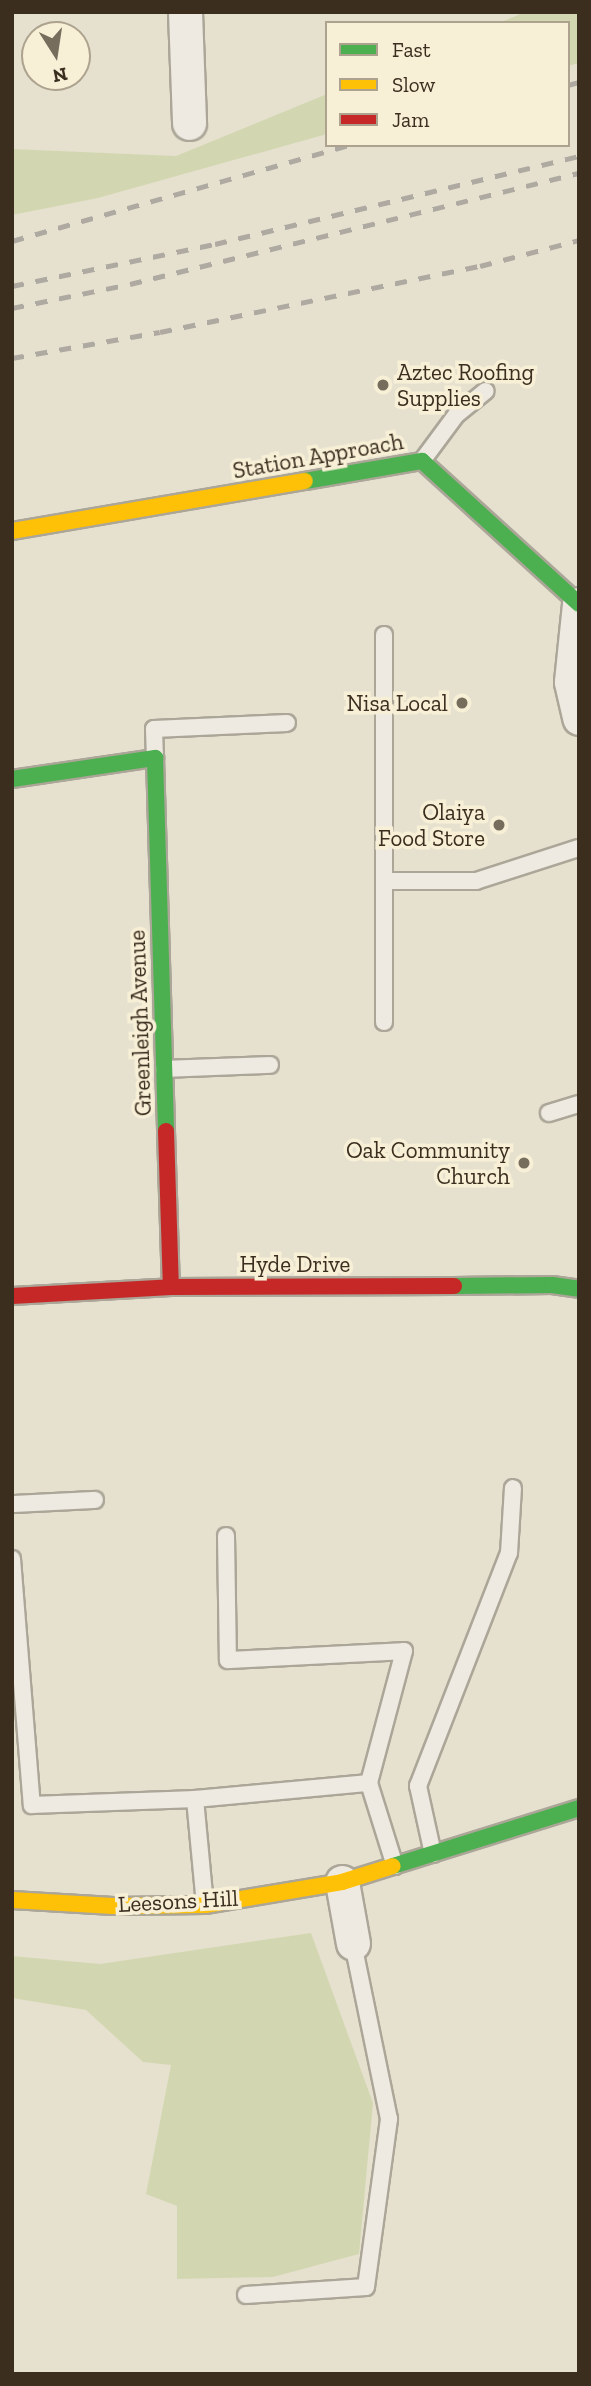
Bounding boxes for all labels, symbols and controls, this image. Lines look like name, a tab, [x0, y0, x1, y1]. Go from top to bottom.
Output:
north arrow	[21, 21, 91, 91]
legend	[325, 21, 570, 147]
text: Fast	[392, 37, 431, 62]
text: N	[51, 62, 70, 88]
text: Slow	[392, 72, 435, 97]
text: Jam	[392, 107, 429, 132]
place label: Aztec Roofing Supplies	[397, 358, 534, 412]
marker: Aztec Roofing Supplies	[375, 377, 391, 393]
street label: Station Approach	[230, 427, 406, 485]
place label: Nisa Local	[346, 689, 448, 717]
marker: Nisa Local	[454, 695, 470, 711]
place label: Olaiya Food Store	[378, 798, 485, 852]
marker: Olaiya Food Store	[491, 817, 507, 833]
street label: Greenleigh Avenue	[123, 929, 157, 1117]
place label: Oak Community Church	[346, 1136, 510, 1190]
marker: Oak Community Church	[516, 1155, 532, 1171]
street label: Hyde Drive	[240, 1250, 350, 1278]
street label: Leesons Hill	[117, 1884, 239, 1918]

